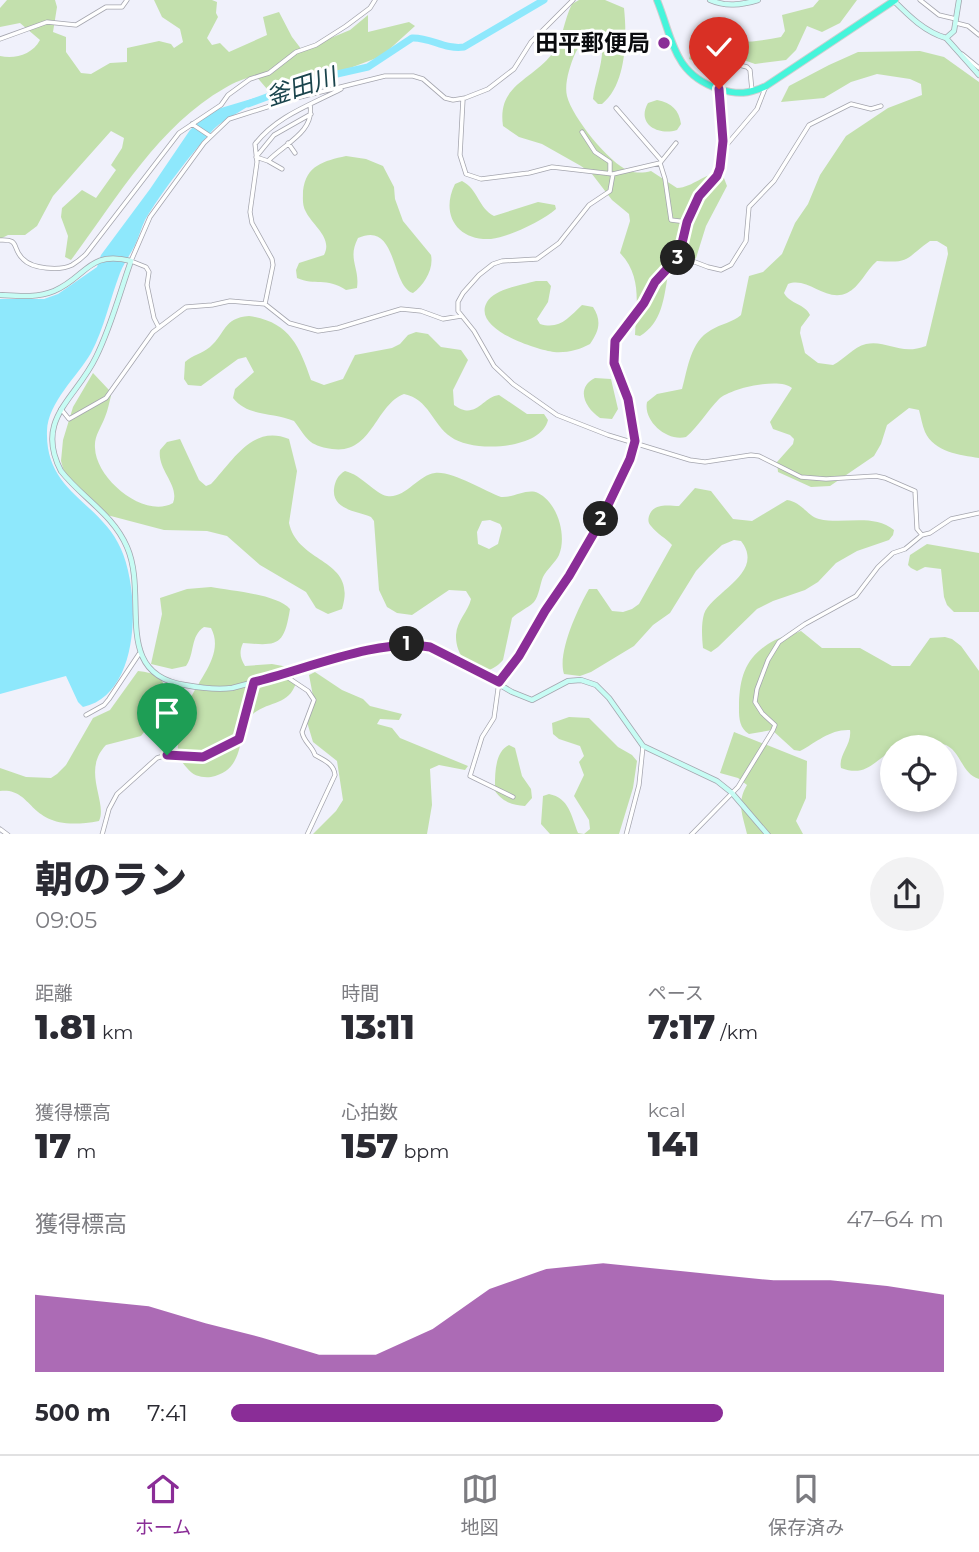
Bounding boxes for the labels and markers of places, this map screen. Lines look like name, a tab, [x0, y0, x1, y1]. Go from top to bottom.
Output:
pin	[689, 17, 749, 89]
place label: 田平郵便局	[535, 29, 650, 57]
marker: 田平郵便局	[656, 35, 672, 51]
pin: 3	[660, 240, 696, 276]
pin: 2	[584, 502, 618, 536]
pin: 1	[390, 626, 424, 662]
pin	[137, 683, 197, 755]

